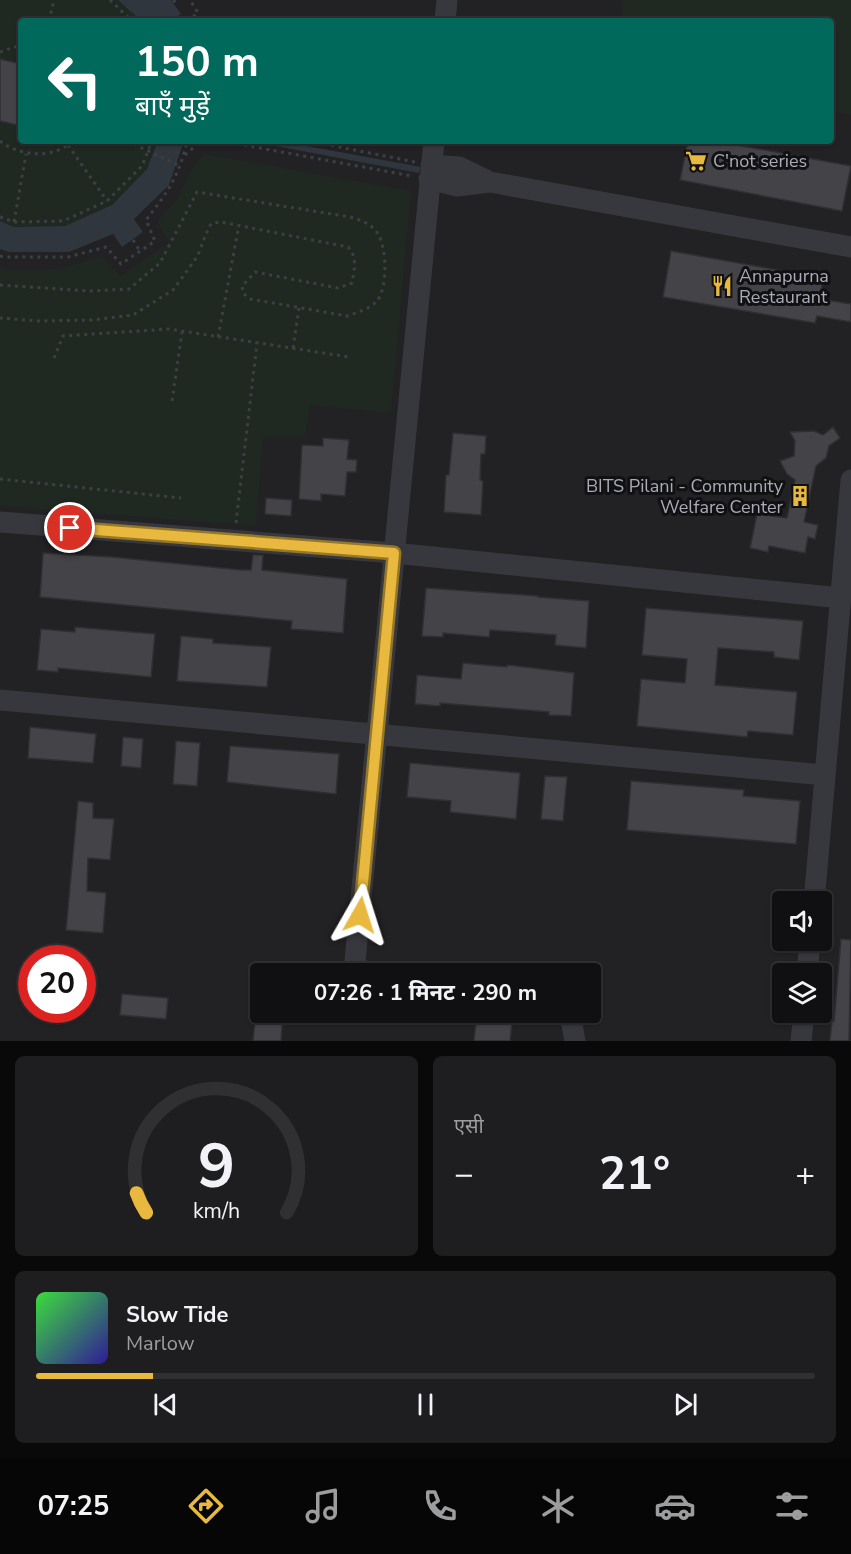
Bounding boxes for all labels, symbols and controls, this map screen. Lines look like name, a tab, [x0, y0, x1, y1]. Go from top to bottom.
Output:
text: 150 m	[135, 34, 259, 91]
icon: left	[36, 42, 114, 120]
text: बाएँ मुड़ें	[135, 88, 210, 125]
supermarket icon: C'not series	[684, 149, 708, 173]
place label: C'not series	[713, 149, 807, 173]
place label: Annapurna Restaurant	[739, 264, 829, 309]
restaurant icon: Annapurna Restaurant	[710, 274, 734, 298]
place label: BITS Pilani - Community Welfare Center	[586, 474, 784, 519]
building icon: BITS Pilani - Community Welfare Center	[788, 484, 812, 508]
pin	[44, 502, 95, 553]
icon: arrive	[53, 511, 86, 544]
position arrow	[328, 883, 392, 947]
map controls	[772, 891, 832, 1023]
button: sound	[772, 891, 832, 951]
speed limit sign: 20	[18, 945, 96, 1023]
button: layers	[772, 963, 832, 1023]
text: 07:26 · 1 मिनट · 290 m	[314, 978, 537, 1008]
text: एसी	[454, 1113, 484, 1140]
text: 9	[198, 1124, 235, 1209]
text: 21°	[599, 1144, 670, 1205]
text: −	[454, 1152, 474, 1197]
text: +	[795, 1152, 815, 1197]
text: km/h	[193, 1196, 240, 1226]
text: Slow Tide	[126, 1300, 228, 1330]
text: Marlow	[126, 1330, 194, 1357]
icon: previous	[149, 1388, 182, 1421]
icon: pause	[409, 1388, 442, 1421]
icon: next	[669, 1388, 702, 1421]
icon: directions	[185, 1485, 227, 1527]
icon: music	[302, 1485, 344, 1527]
icon: phone	[419, 1485, 461, 1527]
icon: climate	[537, 1485, 579, 1527]
icon: car	[654, 1485, 696, 1527]
icon: filters	[771, 1485, 813, 1527]
text: 07:25	[38, 1488, 109, 1525]

